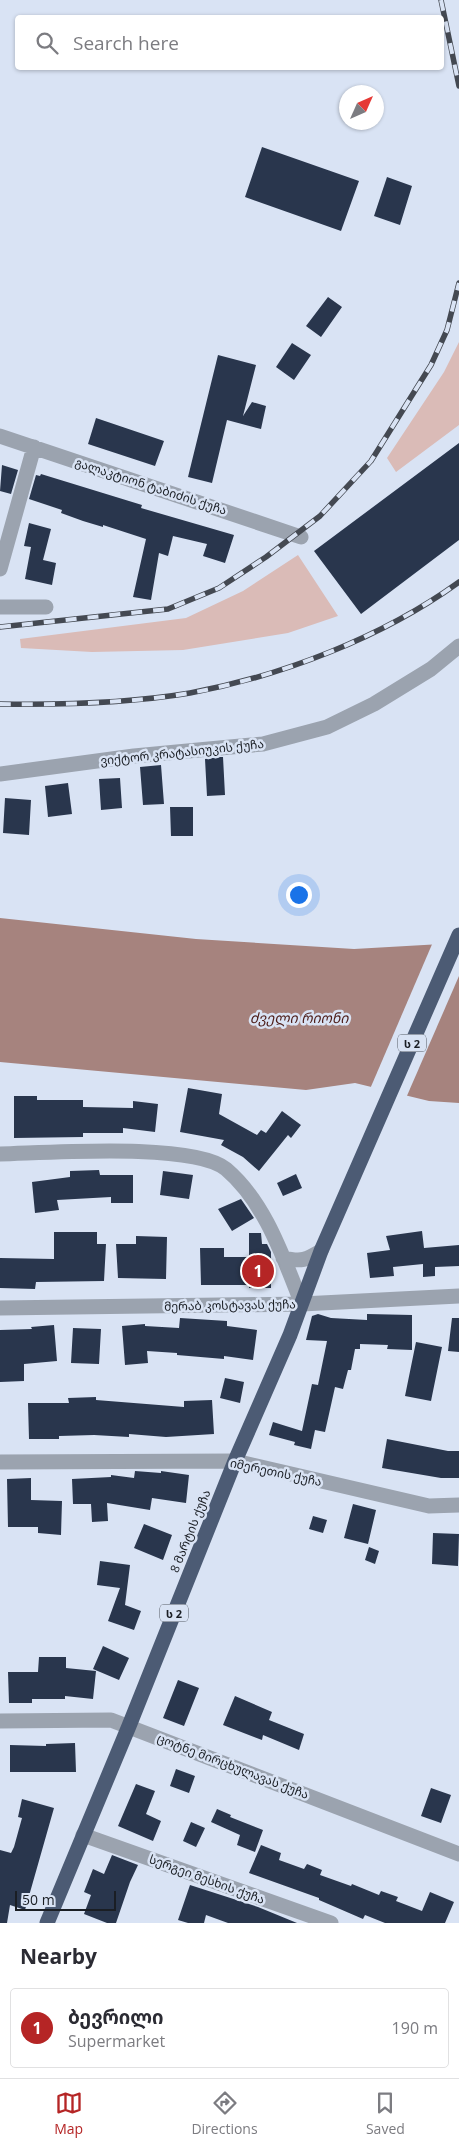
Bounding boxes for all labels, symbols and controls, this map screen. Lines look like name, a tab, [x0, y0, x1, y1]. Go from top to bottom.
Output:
search box	[15, 15, 444, 70]
icon: search	[33, 29, 61, 57]
text: Search here	[73, 30, 179, 56]
north arrow	[339, 85, 384, 130]
street label: გალაკტიონ ტაბიძის ქუჩა	[73, 453, 229, 519]
street label: ვიქტორ კრატასიუკის ქუჩა	[99, 735, 265, 769]
your location	[286, 882, 312, 908]
water label: ძველი რიონი	[250, 1008, 349, 1027]
road number: ს 2	[398, 1034, 426, 1052]
pin: 1	[242, 1252, 274, 1290]
street label: მერაბ კოსტავას ქუჩა	[164, 1295, 296, 1315]
street label: იმერეთის ქუჩა	[229, 1454, 323, 1490]
street label: 8 მარტის ქუჩა	[166, 1487, 214, 1575]
road number: ს 2	[160, 1605, 188, 1622]
street label: ცოტნე მირცხულავას ქუჩა	[155, 1729, 311, 1803]
street label: სერგეი მესხის ქუჩა	[147, 1850, 267, 1908]
scale bar	[15, 1888, 116, 1911]
text: 50 m	[22, 1890, 55, 1909]
text: Nearby	[20, 1942, 97, 1970]
text: ბევრილი	[68, 2004, 164, 2030]
text: 1	[32, 2017, 42, 2039]
text: 190 m	[392, 2017, 438, 2039]
text: Supermarket	[68, 2030, 165, 2052]
tab: Map	[54, 2089, 83, 2138]
tab: Directions	[191, 2089, 258, 2138]
tab: Saved	[366, 2089, 405, 2138]

